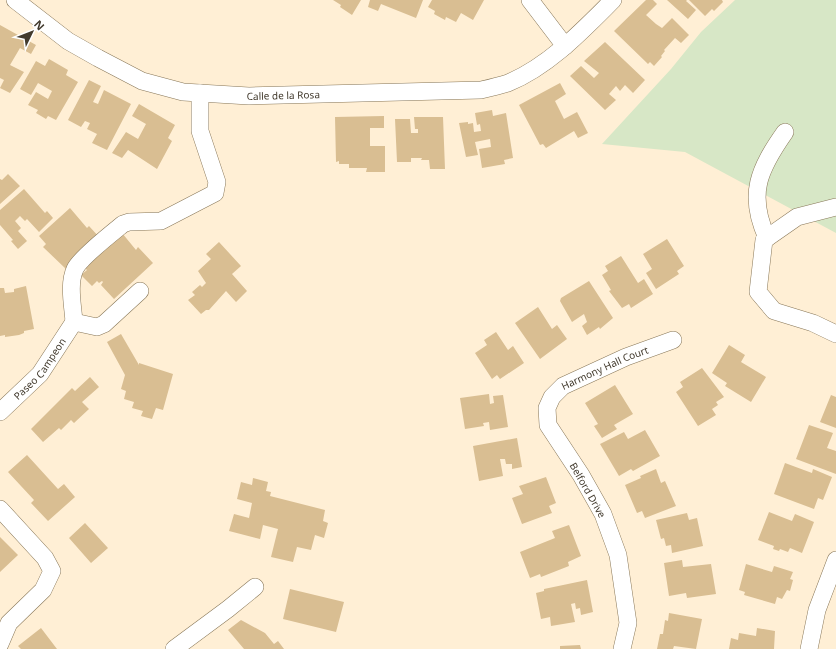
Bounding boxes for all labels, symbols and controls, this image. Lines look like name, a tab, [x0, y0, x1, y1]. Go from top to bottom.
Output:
north arrow	[12, 12, 52, 52]
text: N	[31, 16, 48, 33]
street label: Calle de la Rosa	[246, 87, 320, 103]
street label: Paseo Campeon	[10, 335, 69, 403]
street label: Harmony Hall Court	[559, 342, 650, 393]
street label: Belford Drive	[567, 460, 610, 520]

